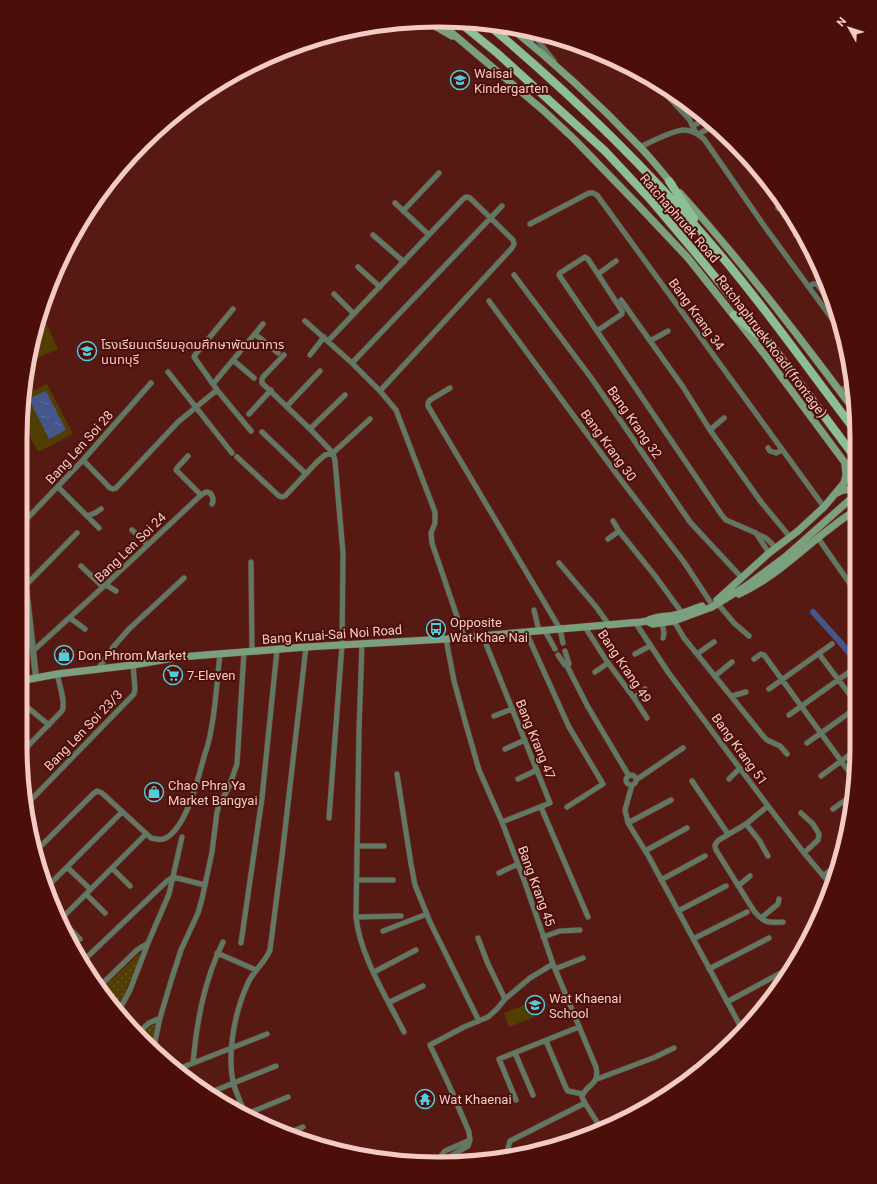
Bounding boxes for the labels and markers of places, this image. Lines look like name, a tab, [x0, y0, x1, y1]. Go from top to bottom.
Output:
place label: Waisai Kindergarten	[474, 66, 548, 96]
school or university icon: Waisai Kindergarten	[449, 69, 471, 91]
place label: โรงเรียนเตรียมอุดมศึกษาพัฒนาการ นนทบุรี	[101, 337, 284, 367]
school or university icon: โรงเรียนเตรียมอุดมศึกษาพัฒนาการ นนทบุรี	[76, 340, 98, 362]
place label: Opposite Wat Khae Nai	[450, 615, 528, 645]
bus stop icon: Opposite Wat Khae Nai	[425, 618, 447, 640]
shop icon: Don Phrom Market	[53, 644, 75, 666]
place label: Don Phrom Market	[78, 648, 186, 663]
supermarket icon: 7-Eleven	[162, 664, 184, 686]
place label: 7-Eleven	[187, 668, 236, 683]
place label: Chao Phra Ya Market Bangyai	[168, 778, 258, 808]
shop icon: Chao Phra Ya Market Bangyai	[143, 781, 165, 803]
place label: Wat Khaenai School	[549, 991, 622, 1021]
school or university icon: Wat Khaenai School	[524, 994, 546, 1016]
temple icon: Wat Khaenai	[414, 1088, 436, 1110]
place label: Wat Khaenai	[439, 1092, 512, 1107]

